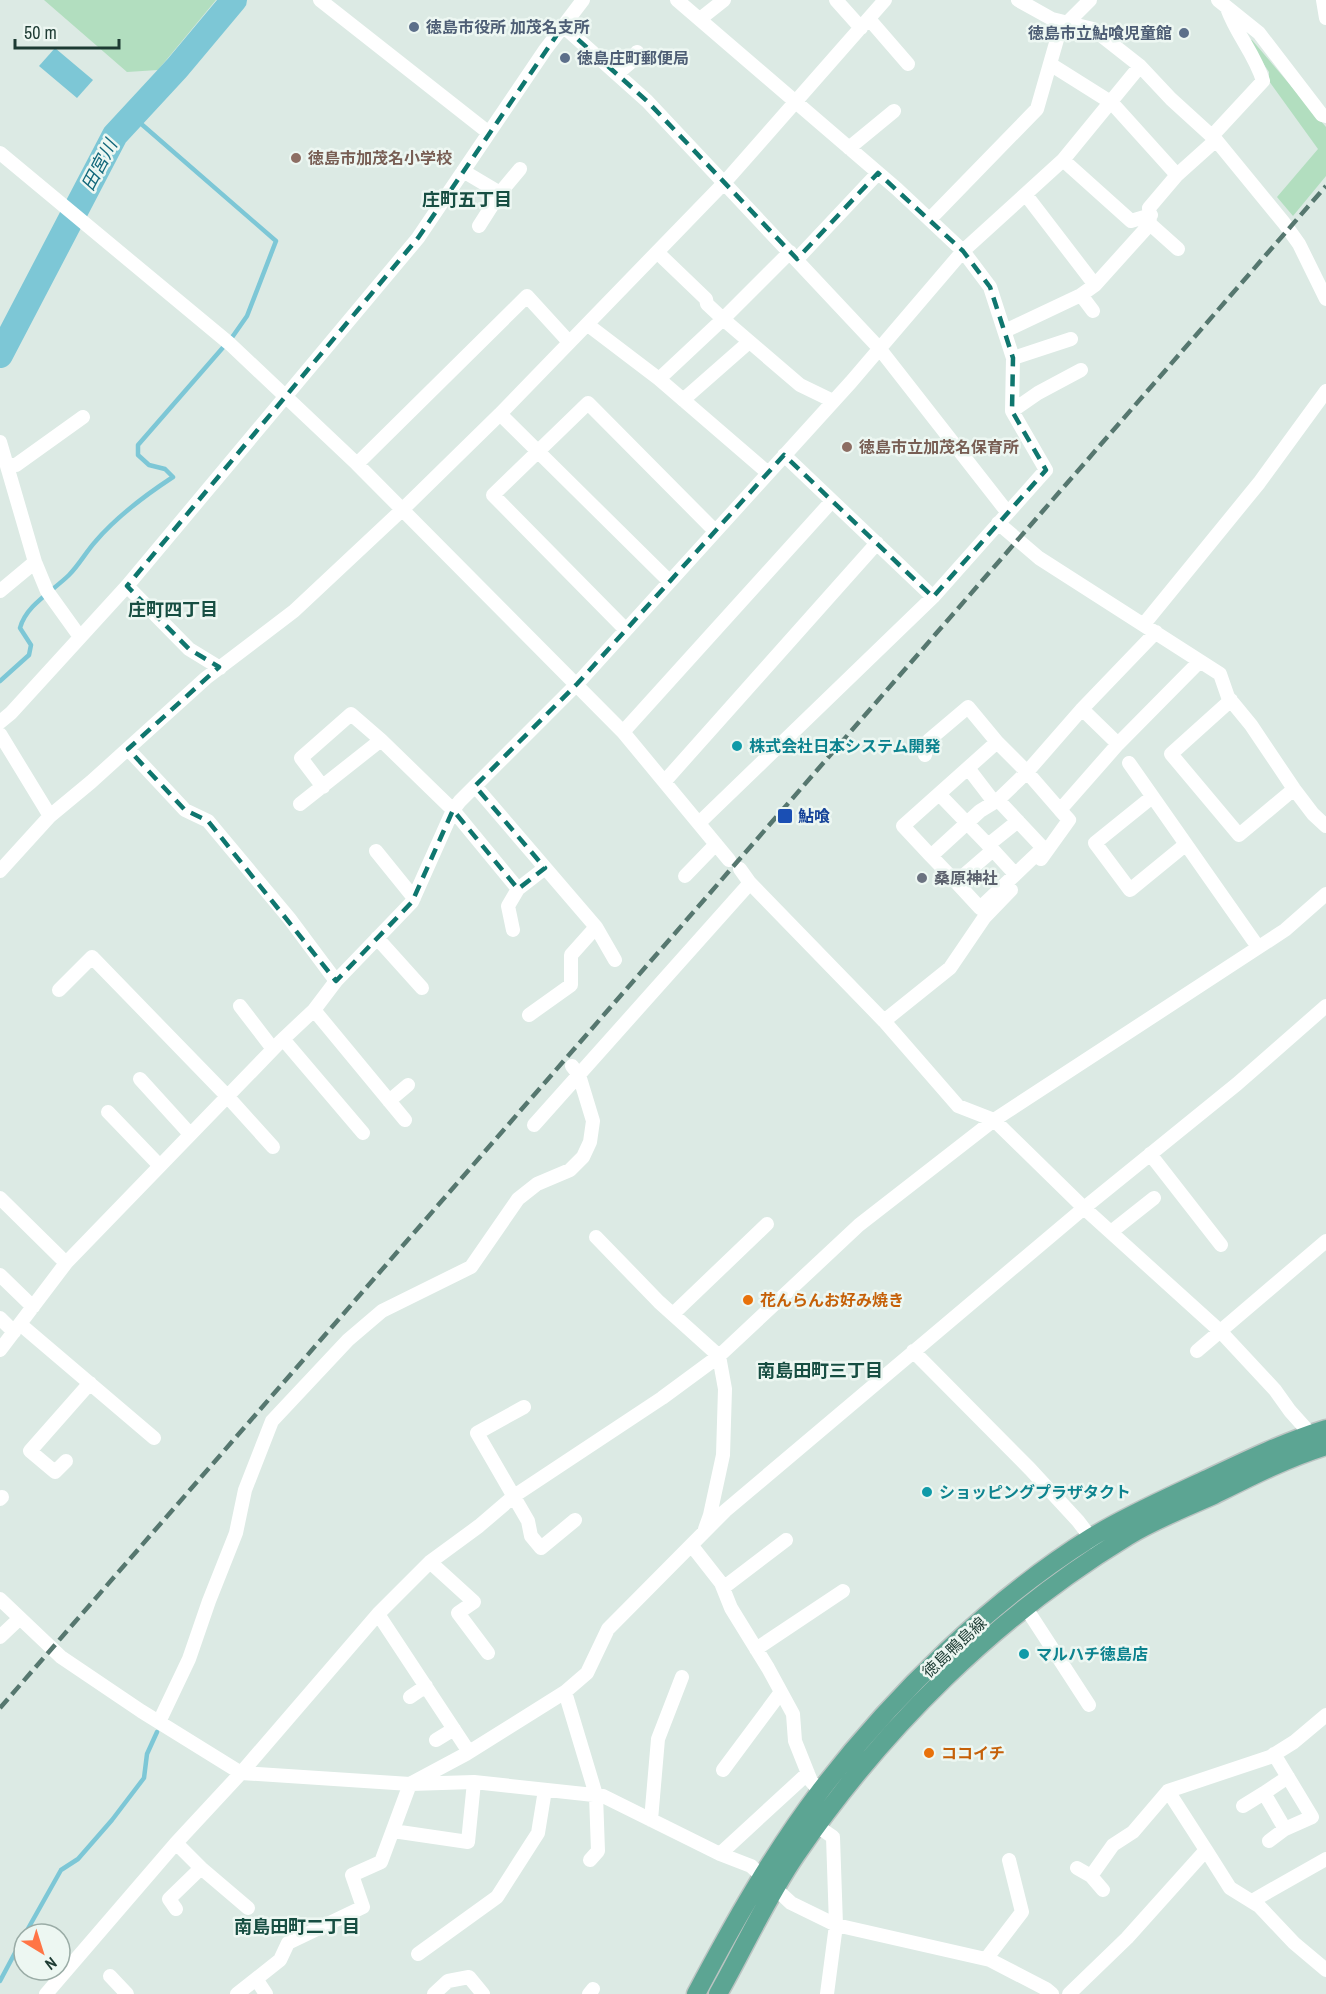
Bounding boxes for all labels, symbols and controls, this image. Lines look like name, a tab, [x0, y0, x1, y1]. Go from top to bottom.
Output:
scale bar	[15, 12, 118, 50]
place label: 徳島市役所 加茂名支所	[426, 16, 590, 38]
text: 50 m	[24, 20, 57, 45]
marker: 徳島市役所 加茂名支所	[407, 20, 421, 34]
place label: 徳島市立鮎喰児童館	[1028, 22, 1172, 44]
marker: 徳島市立鮎喰児童館	[1177, 26, 1191, 40]
place label: 徳島庄町郵便局	[577, 47, 689, 69]
marker: 徳島庄町郵便局	[558, 51, 572, 65]
water label: 田宮川	[75, 134, 124, 195]
place label: 徳島市加茂名小学校	[308, 147, 452, 169]
marker: 徳島市加茂名小学校	[289, 151, 303, 165]
district label: 庄町五丁目	[422, 187, 512, 212]
place label: 徳島市立加茂名保育所	[859, 436, 1019, 458]
marker: 徳島市立加茂名保育所	[840, 440, 854, 454]
district label: 庄町四丁目	[128, 597, 218, 622]
place label: 株式会社日本システム開発	[749, 735, 941, 757]
marker: 株式会社日本システム開発	[730, 739, 744, 753]
place label: 鮎喰	[798, 805, 830, 827]
marker: 鮎喰	[776, 807, 794, 825]
place label: 桑原神社	[934, 867, 998, 889]
marker: 桑原神社	[915, 871, 929, 885]
place label: 花んらんお好み焼き	[760, 1289, 904, 1311]
marker: 花んらんお好み焼き	[741, 1293, 755, 1307]
district label: 南島田町三丁目	[757, 1358, 883, 1383]
place label: ショッピングプラザタクト	[939, 1481, 1131, 1503]
marker: ショッピングプラザタクト	[920, 1485, 934, 1499]
street label: 徳島鴨島線	[917, 1612, 991, 1682]
place label: マルハチ徳島店	[1036, 1643, 1148, 1665]
marker: マルハチ徳島店	[1017, 1647, 1031, 1661]
place label: ココイチ	[941, 1742, 1005, 1764]
marker: ココイチ	[922, 1746, 936, 1760]
district label: 南島田町二丁目	[234, 1914, 360, 1939]
north arrow	[12, 1922, 72, 1982]
text: N	[41, 1952, 62, 1975]

